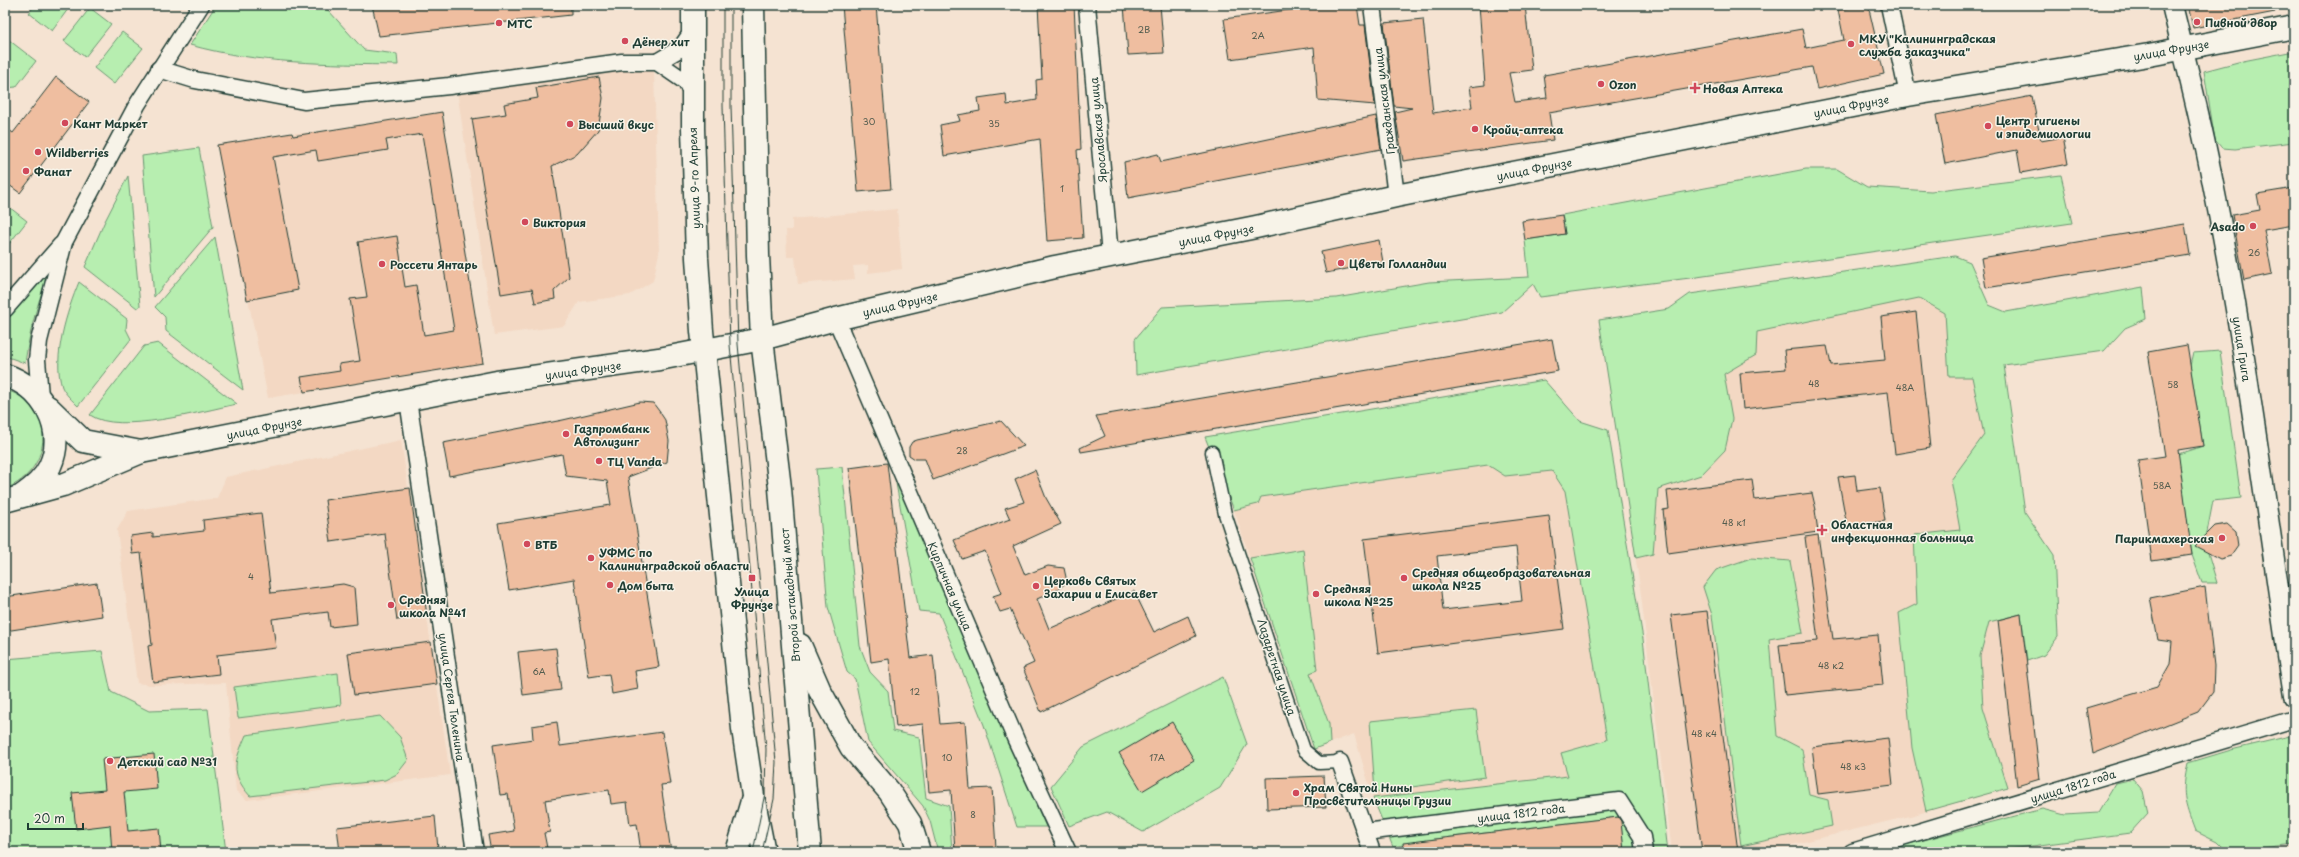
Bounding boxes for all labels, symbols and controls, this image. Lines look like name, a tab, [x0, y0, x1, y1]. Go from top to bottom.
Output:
place label: Пивной двор	[2205, 14, 2277, 31]
place label: МТС	[507, 15, 533, 32]
marker: Пивной двор	[2192, 17, 2202, 27]
marker: МТС	[494, 18, 504, 28]
house number: 2В	[1138, 22, 1150, 36]
house number: 2А	[1251, 28, 1265, 42]
place label: МКУ "Калининградская служба заказчика"	[1859, 30, 1996, 60]
place label: Дёнер хит	[632, 33, 690, 50]
street label: улица Фрунзе	[2132, 35, 2211, 65]
marker: Дёнер хит	[620, 36, 630, 46]
marker: МКУ "Калининградская служба заказчика"	[1846, 39, 1856, 49]
street label: Гражданская улица	[1369, 46, 1399, 155]
place label: Ozon	[1609, 76, 1637, 93]
street label: Ярославская улица	[1085, 77, 1111, 184]
marker: Ozon	[1596, 79, 1606, 89]
place label: Новая Аптека	[1703, 80, 1784, 97]
marker: Новая Аптека	[1690, 83, 1700, 93]
street label: улица Фрунзе	[1812, 90, 1891, 122]
place label: Центр гигиены и эпидемиологии	[1996, 112, 2091, 142]
house number: 30	[863, 114, 876, 128]
place label: Кант Маркет	[73, 115, 148, 132]
place label: Высший вкус	[578, 116, 654, 133]
house number: 35	[988, 116, 1000, 130]
marker: Кант Маркет	[60, 118, 70, 128]
marker: Высший вкус	[565, 119, 575, 129]
place label: Кройц-аптека	[1483, 121, 1564, 138]
marker: Центр гигиены и эпидемиологии	[1983, 121, 1993, 131]
marker: Кройц-аптека	[1470, 124, 1480, 134]
street label: улица 9-го Апреля	[684, 127, 704, 229]
place label: Wildberries	[46, 144, 109, 161]
marker: Wildberries	[33, 147, 43, 157]
street label: улица Фрунзе	[1495, 153, 1574, 185]
place label: Фанат	[34, 163, 72, 180]
marker: Фанат	[21, 166, 31, 176]
house number: 1	[1060, 181, 1064, 195]
place label: Виктория	[533, 214, 586, 231]
marker: Виктория	[520, 217, 530, 227]
place label: Asado	[2209, 218, 2246, 235]
street label: улица Фрунзе	[1177, 219, 1256, 251]
marker: Asado	[2248, 221, 2258, 231]
house number: 26	[2248, 245, 2260, 259]
place label: Цветы Голландии	[1349, 255, 1447, 272]
place label: Россети Янтарь	[390, 256, 477, 273]
marker: Цветы Голландии	[1336, 258, 1346, 268]
marker: Россети Янтарь	[377, 259, 387, 269]
street label: улица Фрунзе	[861, 287, 940, 321]
street label: улица Грига	[2228, 315, 2256, 383]
street label: улица Фрунзе	[544, 356, 622, 384]
house number: 48	[1808, 376, 1820, 390]
house number: 58	[2167, 377, 2179, 391]
house number: 48А	[1896, 380, 1914, 394]
street label: улица Фрунзе	[225, 412, 304, 444]
place label: Газпромбанк Автолизинг	[574, 420, 650, 450]
marker: Газпромбанк Автолизинг	[561, 429, 571, 439]
house number: 28	[956, 443, 968, 457]
place label: ТЦ Vanda	[607, 453, 663, 470]
marker: ТЦ Vanda	[594, 456, 604, 466]
house number: 58А	[2153, 478, 2171, 492]
house number: 48 к1	[1722, 515, 1746, 529]
place label: Областная инфекционная больница	[1831, 516, 1974, 546]
marker: Областная инфекционная больница	[1816, 524, 1828, 536]
street label: Второй эстакадный мост	[776, 527, 804, 663]
place label: Парикмахерская	[2115, 530, 2214, 547]
marker: Парикмахерская	[2217, 533, 2227, 543]
place label: ВТБ	[535, 536, 558, 553]
marker: ВТБ	[522, 539, 532, 549]
street label: Кирпичная улица	[924, 539, 976, 633]
place label: УФМС по Калининградской области	[599, 544, 750, 574]
marker: УФМС по Калининградской области	[586, 553, 596, 563]
place label: Средняя общеобразовательная школа №25	[1412, 564, 1591, 594]
house number: 4	[248, 569, 254, 583]
place label: Церковь Святых Захарии и Елисавет	[1043, 572, 1158, 602]
marker: Улица Фрунзе	[747, 573, 757, 583]
marker: Средняя общеобразовательная школа №25	[1399, 573, 1409, 583]
place label: Дом быта	[617, 577, 675, 594]
marker: Дом быта	[605, 580, 615, 590]
place label: Средняя школа №25	[1324, 580, 1393, 610]
marker: Церковь Святых Захарии и Елисавет	[1031, 581, 1041, 591]
place label: Улица Фрунзе	[731, 583, 773, 613]
marker: Средняя школа №25	[1311, 589, 1321, 599]
place label: Средняя школа №41	[399, 591, 466, 621]
marker: Средняя школа №41	[386, 600, 396, 610]
street label: Лазаретная улица	[1253, 616, 1301, 718]
street label: улица Сергея Тюленина	[435, 632, 469, 762]
house number: 48 к2	[1818, 658, 1844, 672]
house number: 6А	[532, 664, 546, 678]
house number: 12	[910, 684, 920, 698]
house number: 48 к4	[1691, 726, 1717, 740]
house number: 10	[942, 750, 953, 764]
house number: 17А	[1149, 750, 1165, 764]
place label: Детский сад №31	[117, 753, 217, 770]
marker: Детский сад №31	[105, 756, 115, 766]
house number: 48 к3	[1840, 759, 1866, 773]
street label: улица 1812 года	[2028, 765, 2118, 807]
place label: Храм Святой Нины Просветительницы Грузии	[1304, 779, 1451, 809]
marker: Храм Святой Нины Просветительницы Грузии	[1291, 788, 1301, 798]
street label: улица 1812 года	[1476, 799, 1566, 827]
scale bar	[28, 805, 83, 831]
house number: 8	[970, 807, 976, 821]
text: 20 m	[34, 809, 65, 827]

